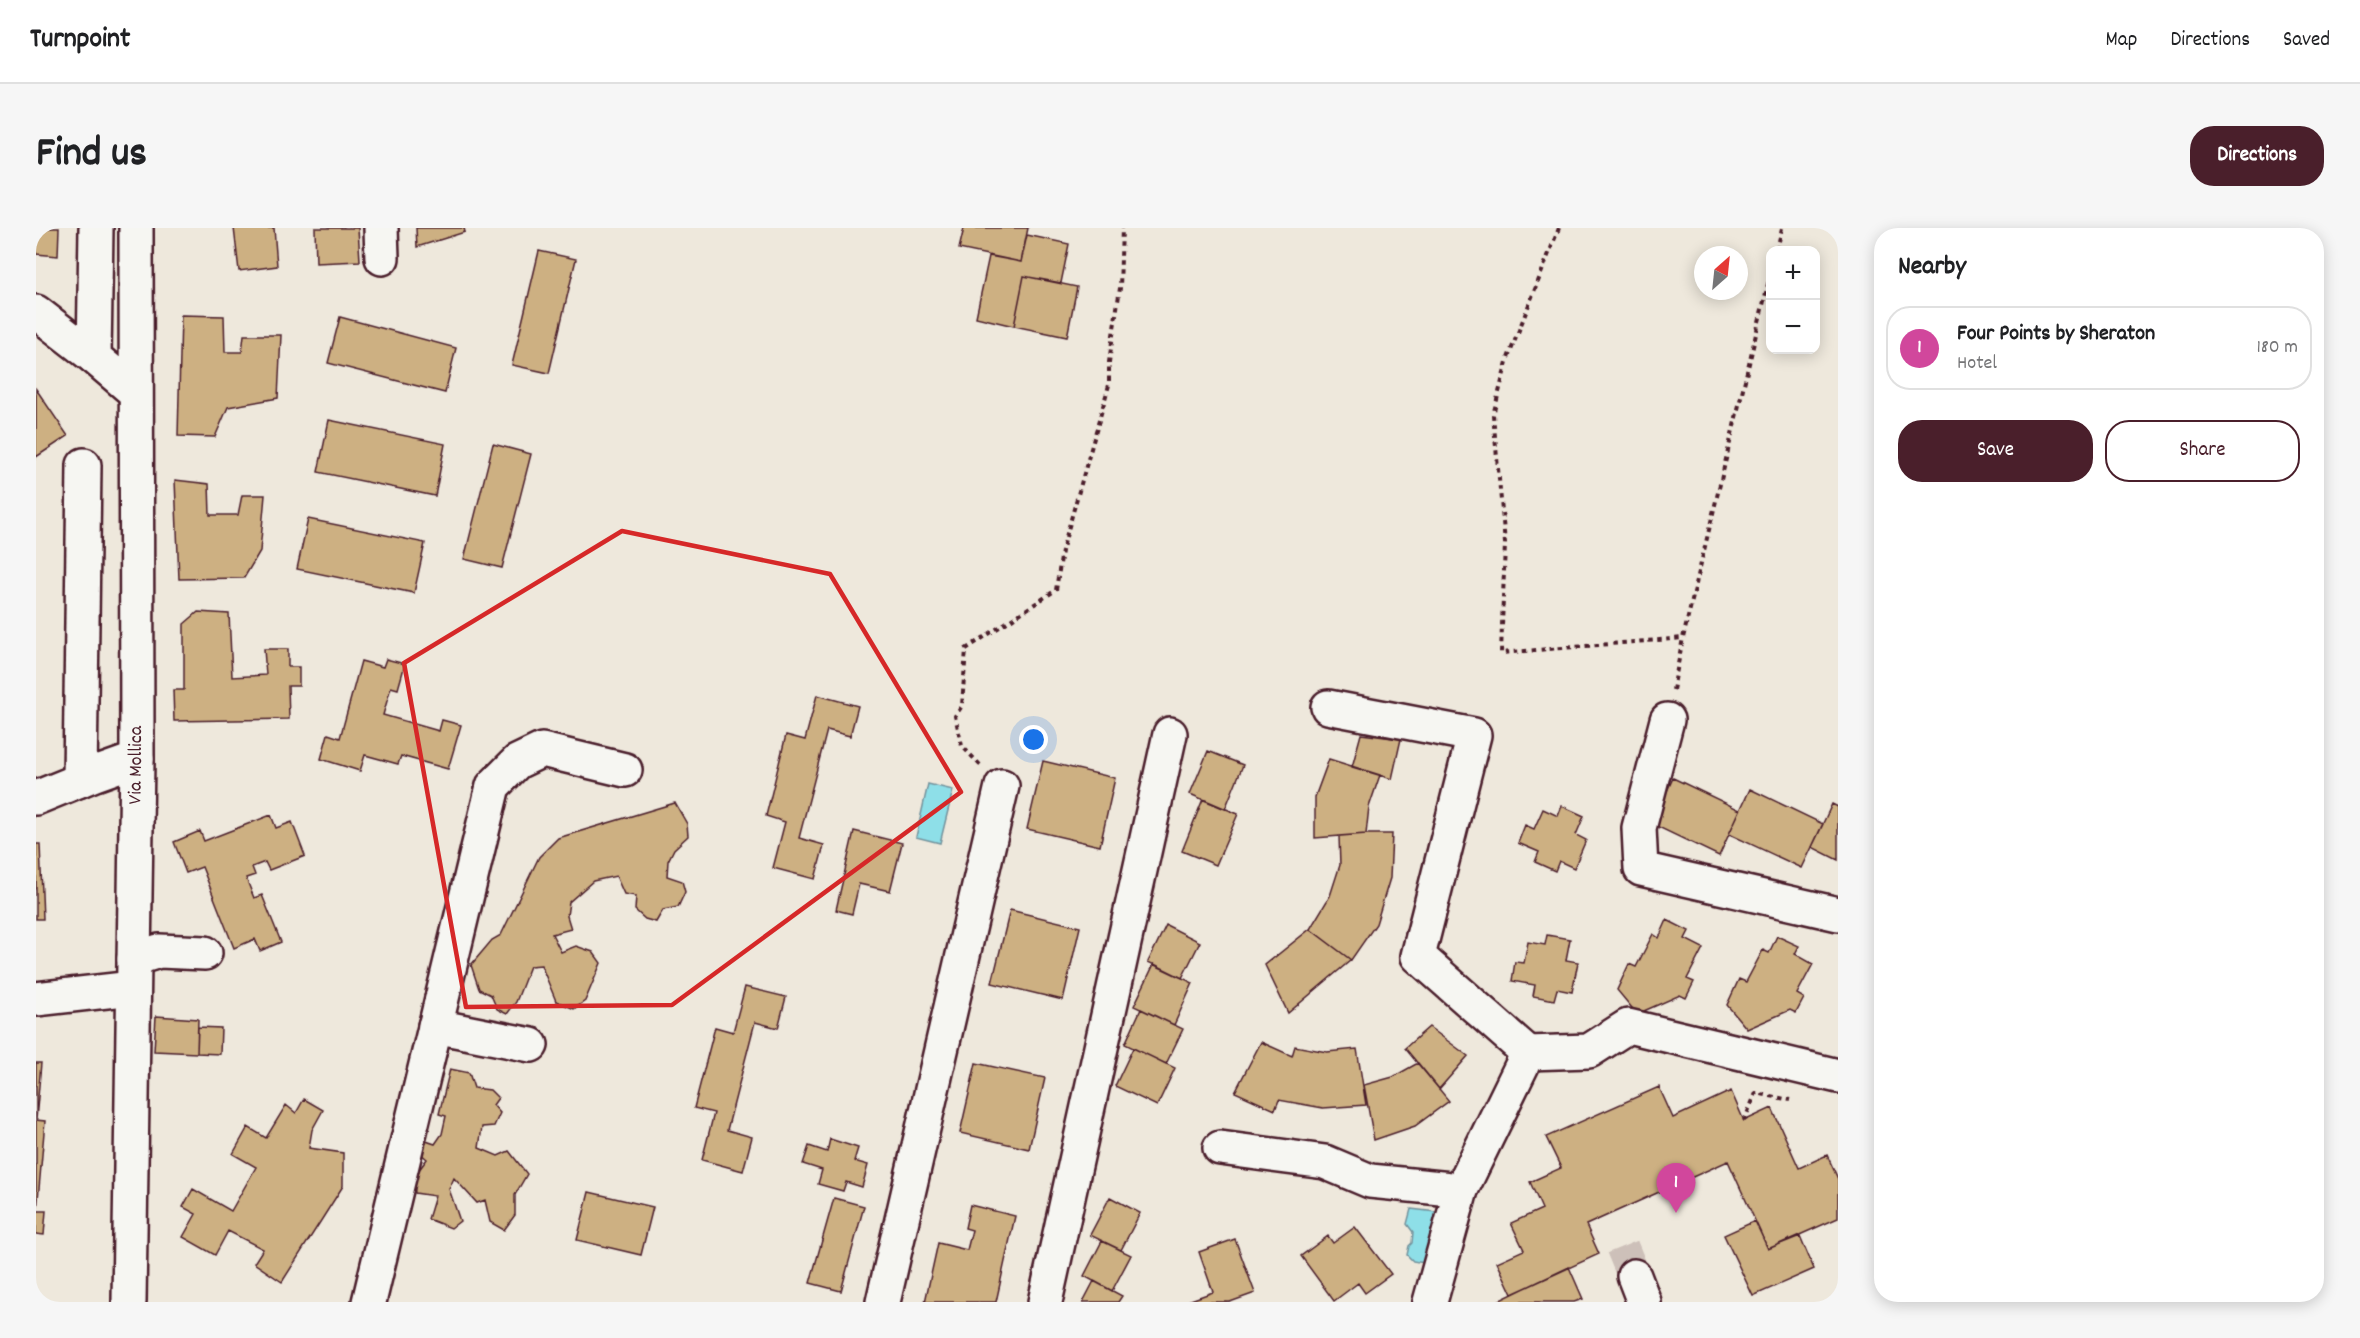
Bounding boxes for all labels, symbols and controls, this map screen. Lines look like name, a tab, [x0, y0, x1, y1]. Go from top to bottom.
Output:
text: Turnpoint	[30, 21, 130, 61]
text: Map	[2106, 26, 2137, 56]
text: Directions	[2170, 26, 2250, 56]
text: Saved	[2283, 26, 2330, 56]
text: Find us	[36, 126, 147, 186]
button: Directions	[2190, 126, 2324, 186]
north arrow	[1694, 246, 1748, 300]
map controls	[1766, 246, 1820, 354]
button: +	[1766, 246, 1820, 300]
text: Nearby	[1898, 249, 1966, 286]
button: −	[1766, 300, 1820, 354]
text: Four Points by Sheraton	[1957, 319, 2155, 350]
text: 1	[1917, 334, 1922, 362]
text: 180 m	[2256, 334, 2298, 362]
text: Hotel	[1957, 350, 1997, 378]
button: Save	[1898, 420, 2093, 482]
button: Share	[2105, 420, 2300, 482]
street label: Via Mollica	[122, 725, 151, 805]
your location	[1019, 725, 1048, 754]
pin: 1	[1656, 1164, 1696, 1213]

